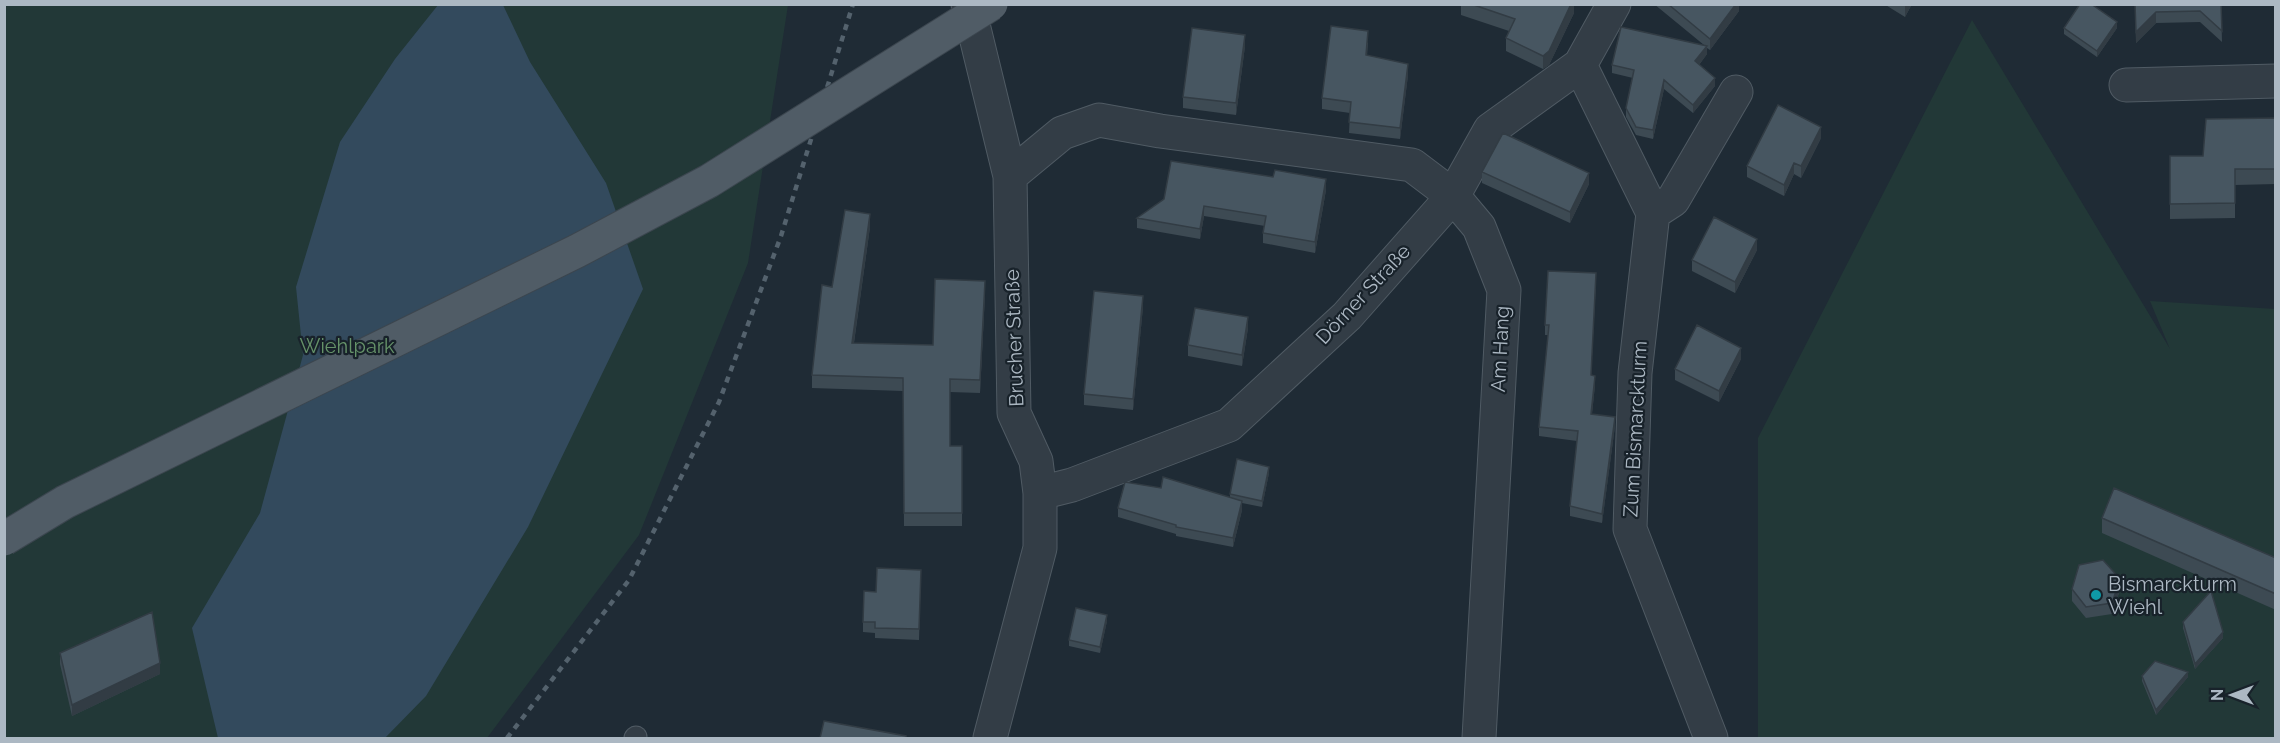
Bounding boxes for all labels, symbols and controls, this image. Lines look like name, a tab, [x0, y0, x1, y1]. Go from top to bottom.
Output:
street label: Dörner Straße	[1311, 239, 1415, 349]
street label: Brucher Straße	[1000, 269, 1028, 407]
street label: Am Hang	[1486, 305, 1514, 393]
park label: Wiehlpark	[300, 334, 395, 358]
street label: Zum Bismarckturm	[1618, 340, 1652, 518]
place label: Bismarckturm Wiehl	[2108, 572, 2237, 619]
marker: Bismarckturm Wiehl	[2089, 588, 2103, 602]
north arrow	[2202, 665, 2262, 725]
text: N	[2208, 689, 2227, 701]

